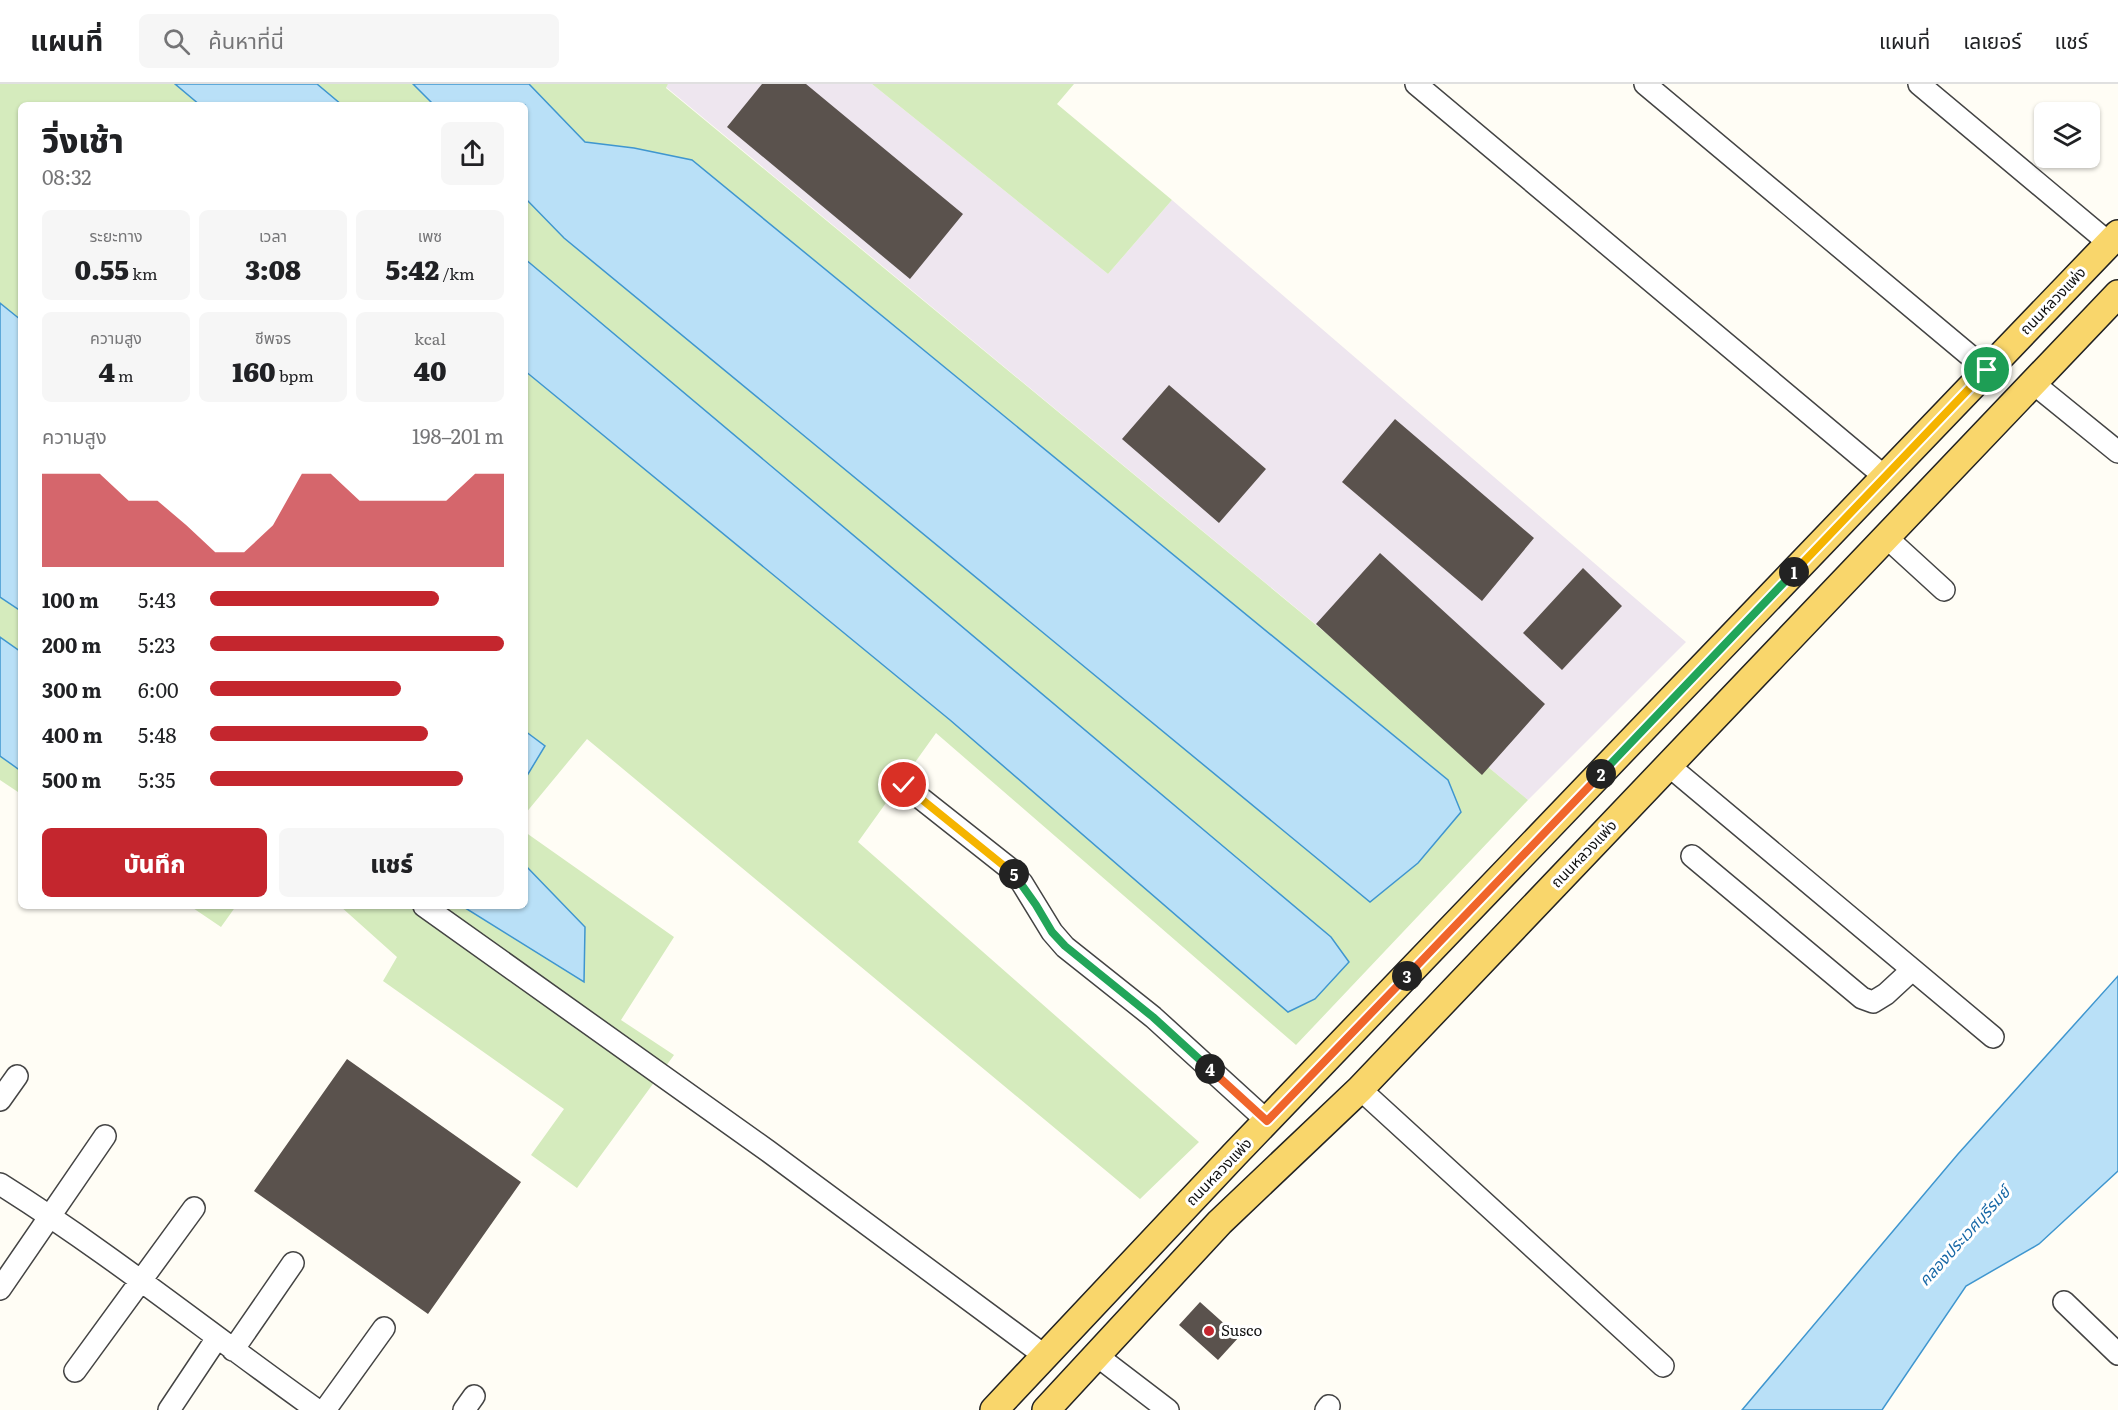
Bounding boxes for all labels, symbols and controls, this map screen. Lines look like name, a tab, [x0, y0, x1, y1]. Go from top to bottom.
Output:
search box	[139, 14, 559, 68]
text: แผนที่	[30, 18, 103, 60]
text: ค้นหาที่นี่	[208, 23, 284, 56]
text: แผนที่	[1879, 24, 1930, 55]
text: เลเยอร์	[1963, 24, 2022, 55]
text: แชร์	[2055, 24, 2088, 55]
icon: search	[160, 25, 193, 58]
map controls	[2034, 102, 2100, 168]
button: layers	[2034, 102, 2100, 168]
text: วิ่งเช้า	[42, 114, 124, 163]
button: share	[441, 122, 504, 185]
text: 08:32	[42, 161, 91, 191]
text: ระยะทาง	[90, 223, 142, 247]
text: เวลา	[259, 223, 287, 247]
text: เพซ	[418, 223, 442, 247]
text: 0.55	[75, 249, 129, 288]
text: 3:08	[245, 249, 301, 288]
text: 5:42	[386, 249, 439, 288]
text: km	[129, 261, 157, 285]
text: /km	[439, 261, 474, 285]
street label: ถนนหลวงแพ่ง	[2013, 261, 2090, 339]
text: ความสูง	[90, 325, 142, 349]
text: ชีพจร	[255, 325, 291, 349]
text: kcal	[414, 326, 446, 350]
pin	[1961, 344, 2012, 395]
text: 40	[413, 350, 447, 389]
text: 4	[98, 351, 115, 390]
text: 160	[232, 351, 276, 390]
icon: arrive	[1970, 353, 2003, 386]
text: m	[115, 363, 134, 387]
text: bpm	[276, 363, 314, 387]
text: ความสูง	[42, 420, 107, 450]
text: 198–201 m	[412, 420, 504, 450]
pin: 1	[1779, 557, 1809, 587]
text: 1	[1791, 560, 1797, 584]
text: 100 m	[42, 584, 99, 614]
text: 5:43	[138, 584, 176, 614]
text: 200 m	[42, 629, 101, 659]
text: 5:23	[138, 629, 176, 659]
text: 300 m	[42, 674, 102, 704]
text: 6:00	[138, 674, 179, 704]
text: 400 m	[42, 719, 103, 749]
text: 5:48	[138, 719, 176, 749]
pin	[878, 759, 929, 810]
pin: 2	[1586, 759, 1616, 789]
text: 2	[1597, 762, 1605, 786]
text: 500 m	[42, 764, 101, 794]
text: 5:35	[138, 764, 176, 794]
icon: check	[887, 768, 920, 801]
street label: ถนนหลวงแพ่ง	[1544, 814, 1621, 892]
button: บันทึก	[42, 828, 267, 897]
button: แชร์	[279, 828, 504, 897]
pin: 5	[999, 859, 1029, 889]
text: 5	[1010, 862, 1018, 886]
pin: 3	[1392, 961, 1422, 991]
text: 3	[1403, 964, 1411, 988]
pin: 4	[1195, 1054, 1225, 1084]
text: 4	[1205, 1057, 1215, 1081]
street label: ถนนหลวงแพ่ง	[1179, 1132, 1256, 1210]
water label: คลองประเวศบุรีรมย์	[1912, 1178, 2017, 1290]
place label: Susco	[1221, 1318, 1263, 1341]
marker: Susco	[1202, 1324, 1216, 1338]

